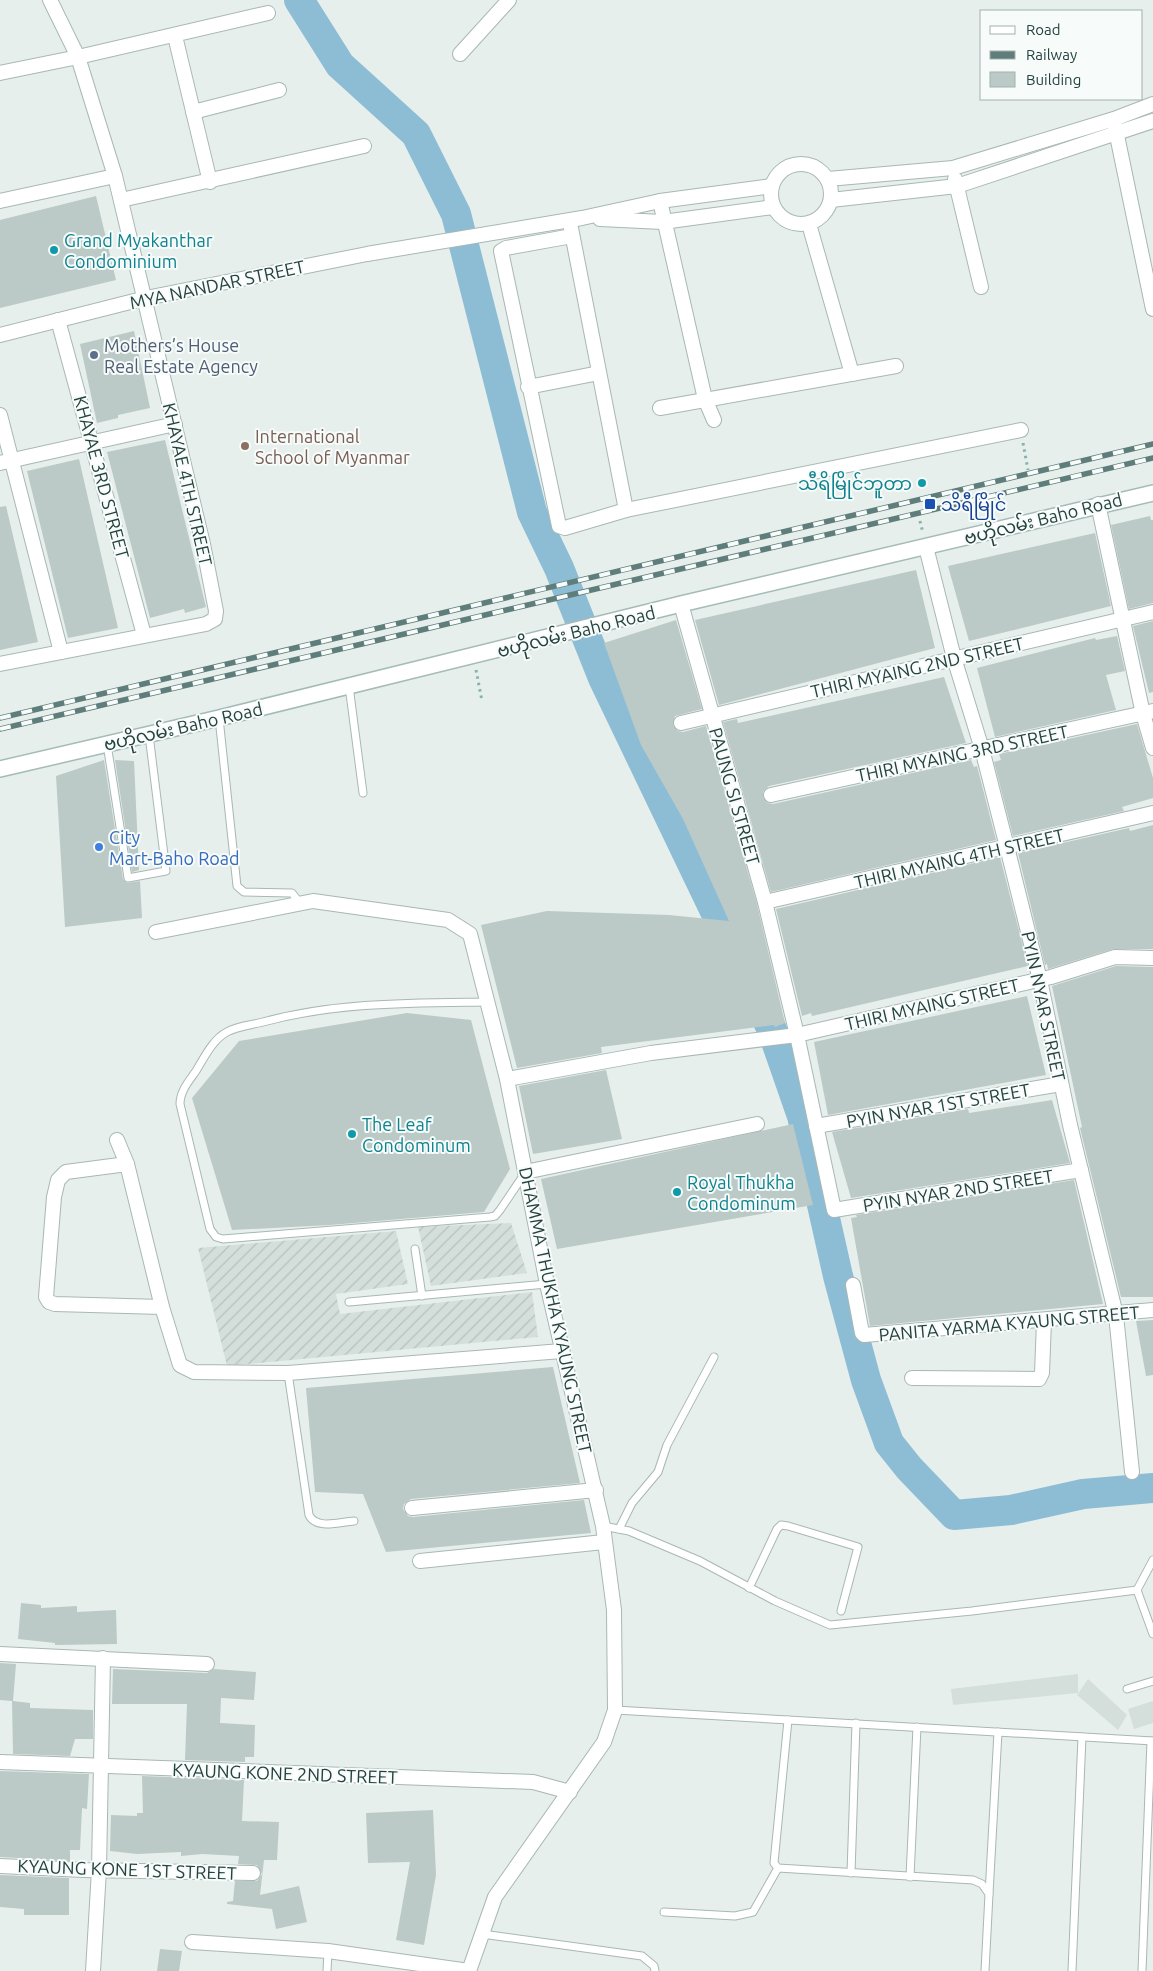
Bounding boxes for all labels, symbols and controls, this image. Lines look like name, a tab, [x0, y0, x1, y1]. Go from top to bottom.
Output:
legend	[980, 10, 1143, 100]
text: Road	[1026, 21, 1061, 38]
text: Railway	[1026, 46, 1077, 63]
text: Building	[1026, 71, 1081, 88]
place label: Grand Myakanthar Condominium	[64, 230, 213, 271]
marker: Grand Myakanthar Condominium	[48, 244, 60, 256]
street label: MYA NANDAR STREET	[128, 256, 306, 312]
place label: Mothers’s House Real Estate Agency	[104, 335, 258, 376]
marker: Mothers’s House Real Estate Agency	[88, 349, 100, 361]
street label: KHAYAE 3RD STREET	[71, 393, 133, 561]
street label: KHAYAE 4TH STREET	[160, 401, 216, 567]
place label: International School of Myanmar	[255, 426, 410, 467]
marker: International School of Myanmar	[239, 440, 251, 452]
place label: သီရိမြိုင်ဘူတာ	[798, 470, 912, 499]
marker: သီရိမြိုင်ဘူတာ	[916, 477, 928, 489]
street label: ဗဟိုလမ်း Baho Road	[961, 486, 1126, 553]
place label: သိရီမြိုင်	[941, 491, 1006, 520]
marker: သိရီမြိုင်	[923, 497, 937, 511]
street label: ဗဟိုလမ်း Baho Road	[494, 599, 659, 666]
street label: THIRI MYAING 2ND STREET	[809, 633, 1025, 701]
street label: ဗဟိုလမ်း Baho Road	[101, 695, 266, 760]
street label: THIRI MYAING 3RD STREET	[854, 721, 1070, 785]
street label: PAUNG SI STREET	[706, 725, 764, 867]
street label: THIRI MYAING 4TH STREET	[852, 824, 1066, 892]
place label: City Mart-Baho Road	[109, 827, 240, 868]
marker: City Mart-Baho Road	[93, 841, 105, 853]
street label: PYIN NYAR STREET	[1018, 929, 1070, 1083]
street label: THIRI MYAING STREET	[843, 974, 1021, 1034]
street label: PYIN NYAR 1ST STREET	[845, 1079, 1031, 1131]
place label: The Leaf Condominum	[362, 1114, 471, 1155]
marker: The Leaf Condominum	[346, 1128, 358, 1140]
street label: DHAMMA THUKHA KYAUNG STREET	[516, 1165, 596, 1455]
street label: PYIN NYAR 2ND STREET	[861, 1165, 1055, 1215]
place label: Royal Thukha Condominum	[687, 1172, 796, 1213]
marker: Royal Thukha Condominum	[671, 1186, 683, 1198]
street label: PANITA YARMA KYAUNG STREET	[878, 1302, 1140, 1344]
street label: KYAUNG KONE 2ND STREET	[172, 1759, 398, 1787]
street label: KYAUNG KONE 1ST STREET	[17, 1855, 237, 1883]

